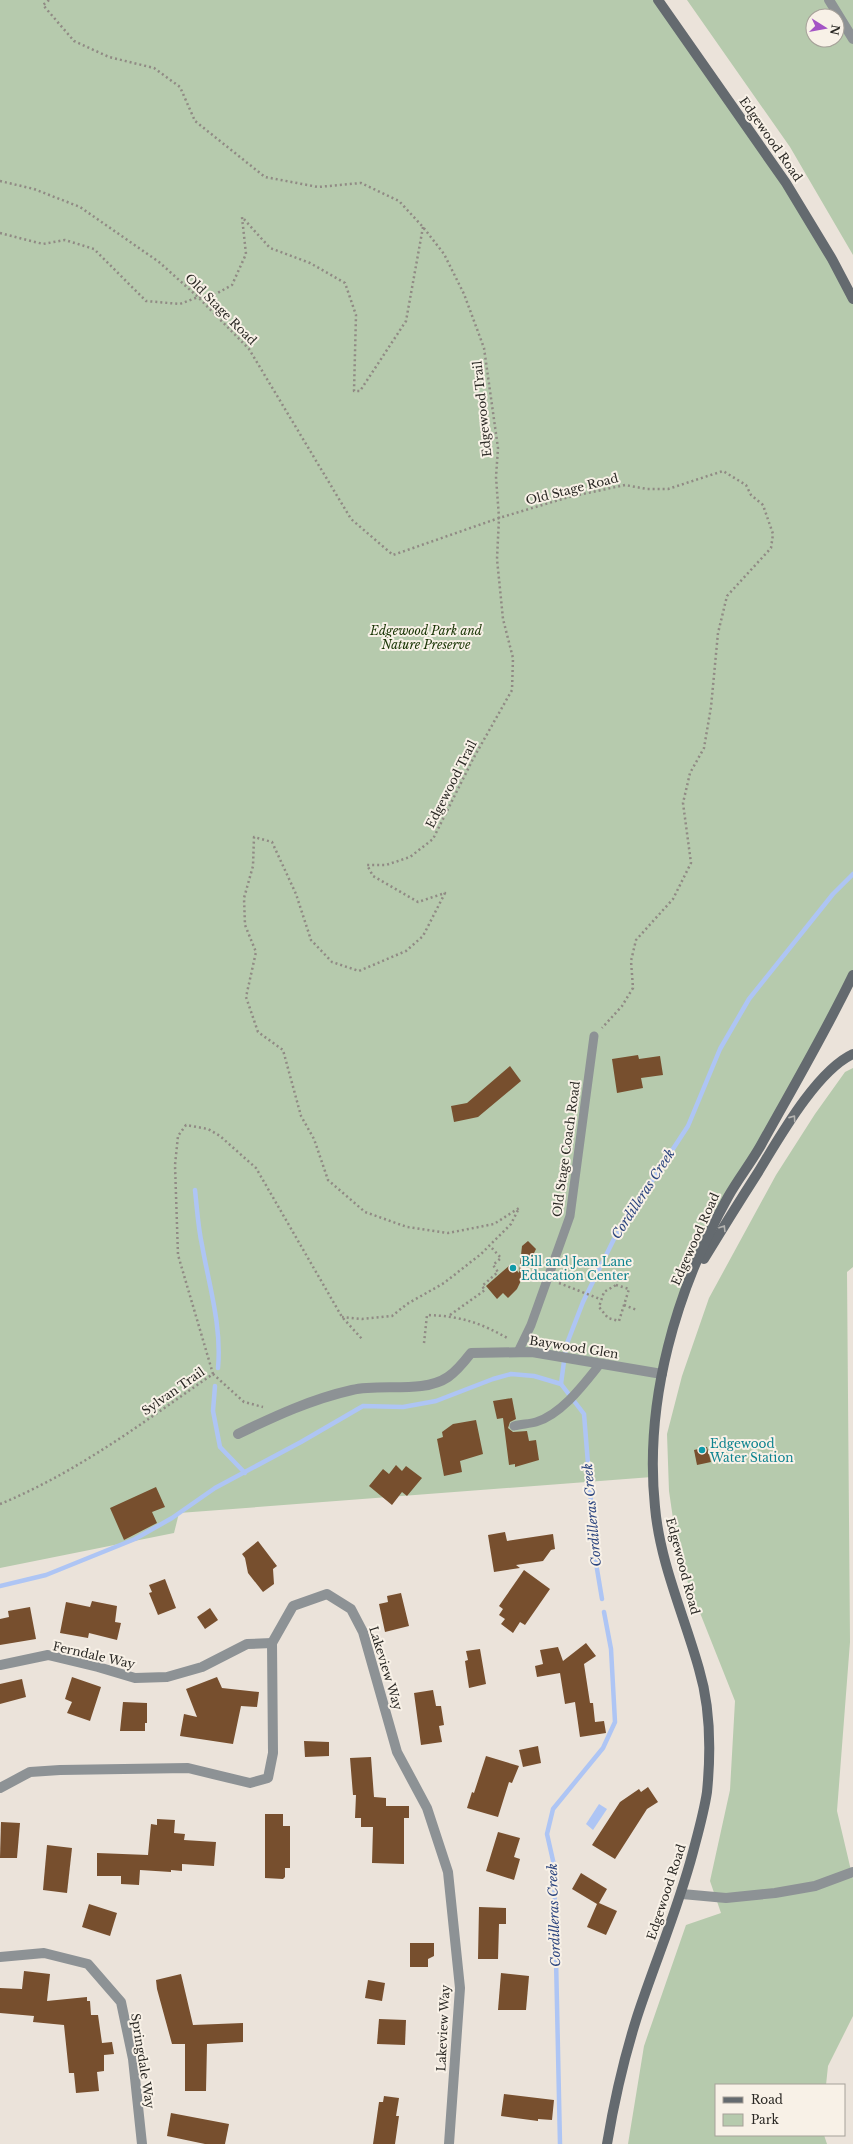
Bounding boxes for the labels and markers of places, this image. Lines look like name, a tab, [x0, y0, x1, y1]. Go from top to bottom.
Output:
place label: Bill and Jean Lane Education Center	[521, 1254, 632, 1283]
marker: Bill and Jean Lane Education Center	[508, 1263, 518, 1273]
place label: Edgewood Water Station	[709, 1436, 794, 1465]
marker: Edgewood Water Station	[697, 1445, 707, 1455]

